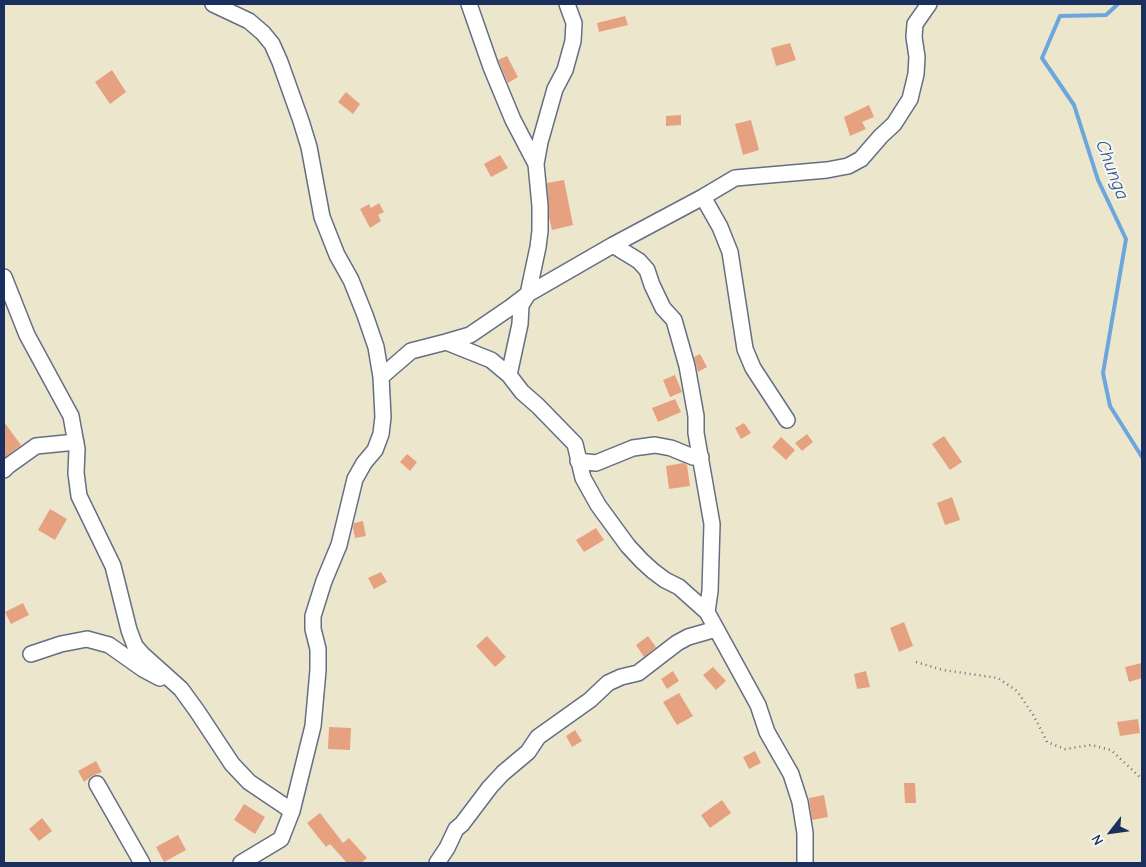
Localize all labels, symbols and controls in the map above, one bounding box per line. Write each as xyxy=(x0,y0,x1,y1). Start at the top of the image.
water label: Chunga xyxy=(1090,137,1134,203)
north arrow xyxy=(1086,807,1136,857)
text: N xyxy=(1088,832,1107,848)

